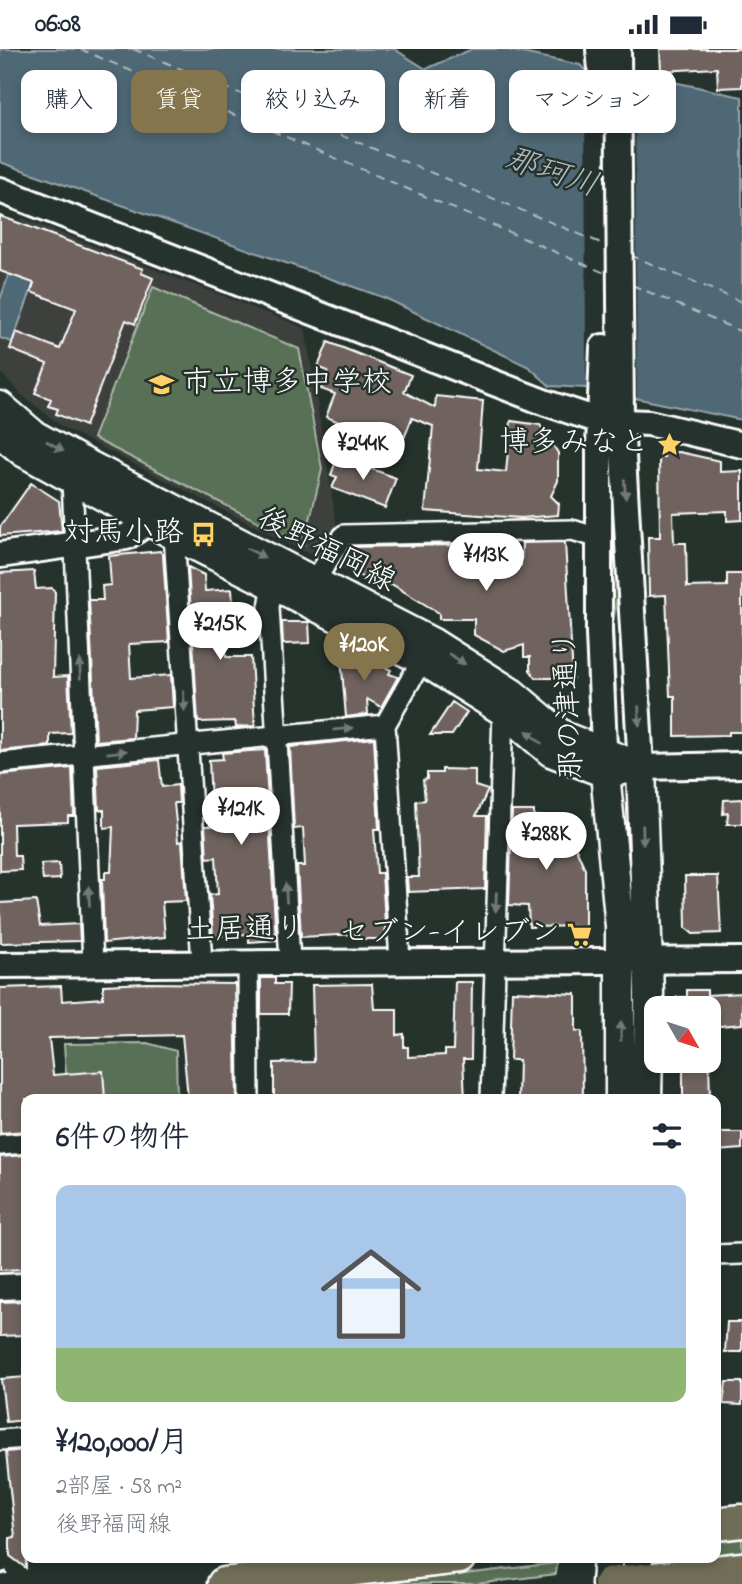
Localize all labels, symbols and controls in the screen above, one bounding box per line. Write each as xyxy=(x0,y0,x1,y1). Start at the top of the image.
text: 06:08 xyxy=(35,6,81,44)
chip: 購入 xyxy=(21,70,117,133)
chip: 賃貸 xyxy=(131,70,227,133)
chip: 絞り込み xyxy=(241,70,385,133)
chip: 新着 xyxy=(399,70,495,133)
chip: マンション xyxy=(509,70,676,133)
water label: 那珂川 xyxy=(498,137,604,211)
place label: 市立博多中学校 xyxy=(182,362,392,406)
school or university icon: 市立博多中学校 xyxy=(148,370,176,398)
place label: 博多みなと xyxy=(499,422,649,466)
pin: ¥244K xyxy=(314,423,412,482)
text: ¥244K xyxy=(338,428,388,461)
place icon: 博多みなと xyxy=(655,430,683,458)
one-way arrow xyxy=(45,440,65,452)
one-way arrow xyxy=(620,478,631,500)
street label: 後野福岡線 xyxy=(249,497,403,605)
place label: 対馬小路 xyxy=(64,512,184,556)
bus stop icon: 対馬小路 xyxy=(190,520,218,548)
pin: ¥113K xyxy=(437,533,535,593)
text: ¥113K xyxy=(464,539,508,572)
one-way arrow xyxy=(246,547,266,558)
pin: ¥215K xyxy=(171,603,269,662)
text: ¥215K xyxy=(194,608,246,641)
pin: ¥120K xyxy=(315,623,413,683)
text: ¥120K xyxy=(340,629,388,662)
street label: 那の津通り xyxy=(544,629,596,781)
one-way arrow xyxy=(448,652,467,665)
one-way arrow xyxy=(74,658,85,680)
one-way arrow xyxy=(179,690,190,712)
one-way arrow xyxy=(633,706,644,728)
one-way arrow xyxy=(332,724,354,735)
one-way arrow xyxy=(525,730,542,745)
one-way arrow xyxy=(106,746,128,757)
pin: ¥121K xyxy=(192,787,290,847)
text: ¥121K xyxy=(218,793,264,826)
pin: ¥288K xyxy=(497,813,595,872)
text: ¥288K xyxy=(522,818,570,851)
one-way arrow xyxy=(638,824,649,846)
one-way arrow xyxy=(280,882,291,904)
one-way arrow xyxy=(84,885,95,907)
one-way arrow xyxy=(490,891,501,913)
street label: 土居通り xyxy=(185,908,305,954)
place label: セブン-イレブン xyxy=(339,912,560,956)
supermarket icon: セブン-イレブン xyxy=(566,920,594,948)
north arrow xyxy=(644,996,721,1073)
map controls xyxy=(644,996,721,1073)
one-way arrow xyxy=(615,1020,627,1042)
text: 6件の物件 xyxy=(56,1117,189,1161)
icon: filters xyxy=(648,1117,686,1155)
icon: home xyxy=(308,1231,434,1357)
text: ¥120,000/月 xyxy=(56,1422,188,1466)
text: 2部屋 · 58 m² xyxy=(56,1471,182,1504)
text: 後野福岡線 xyxy=(56,1509,171,1542)

